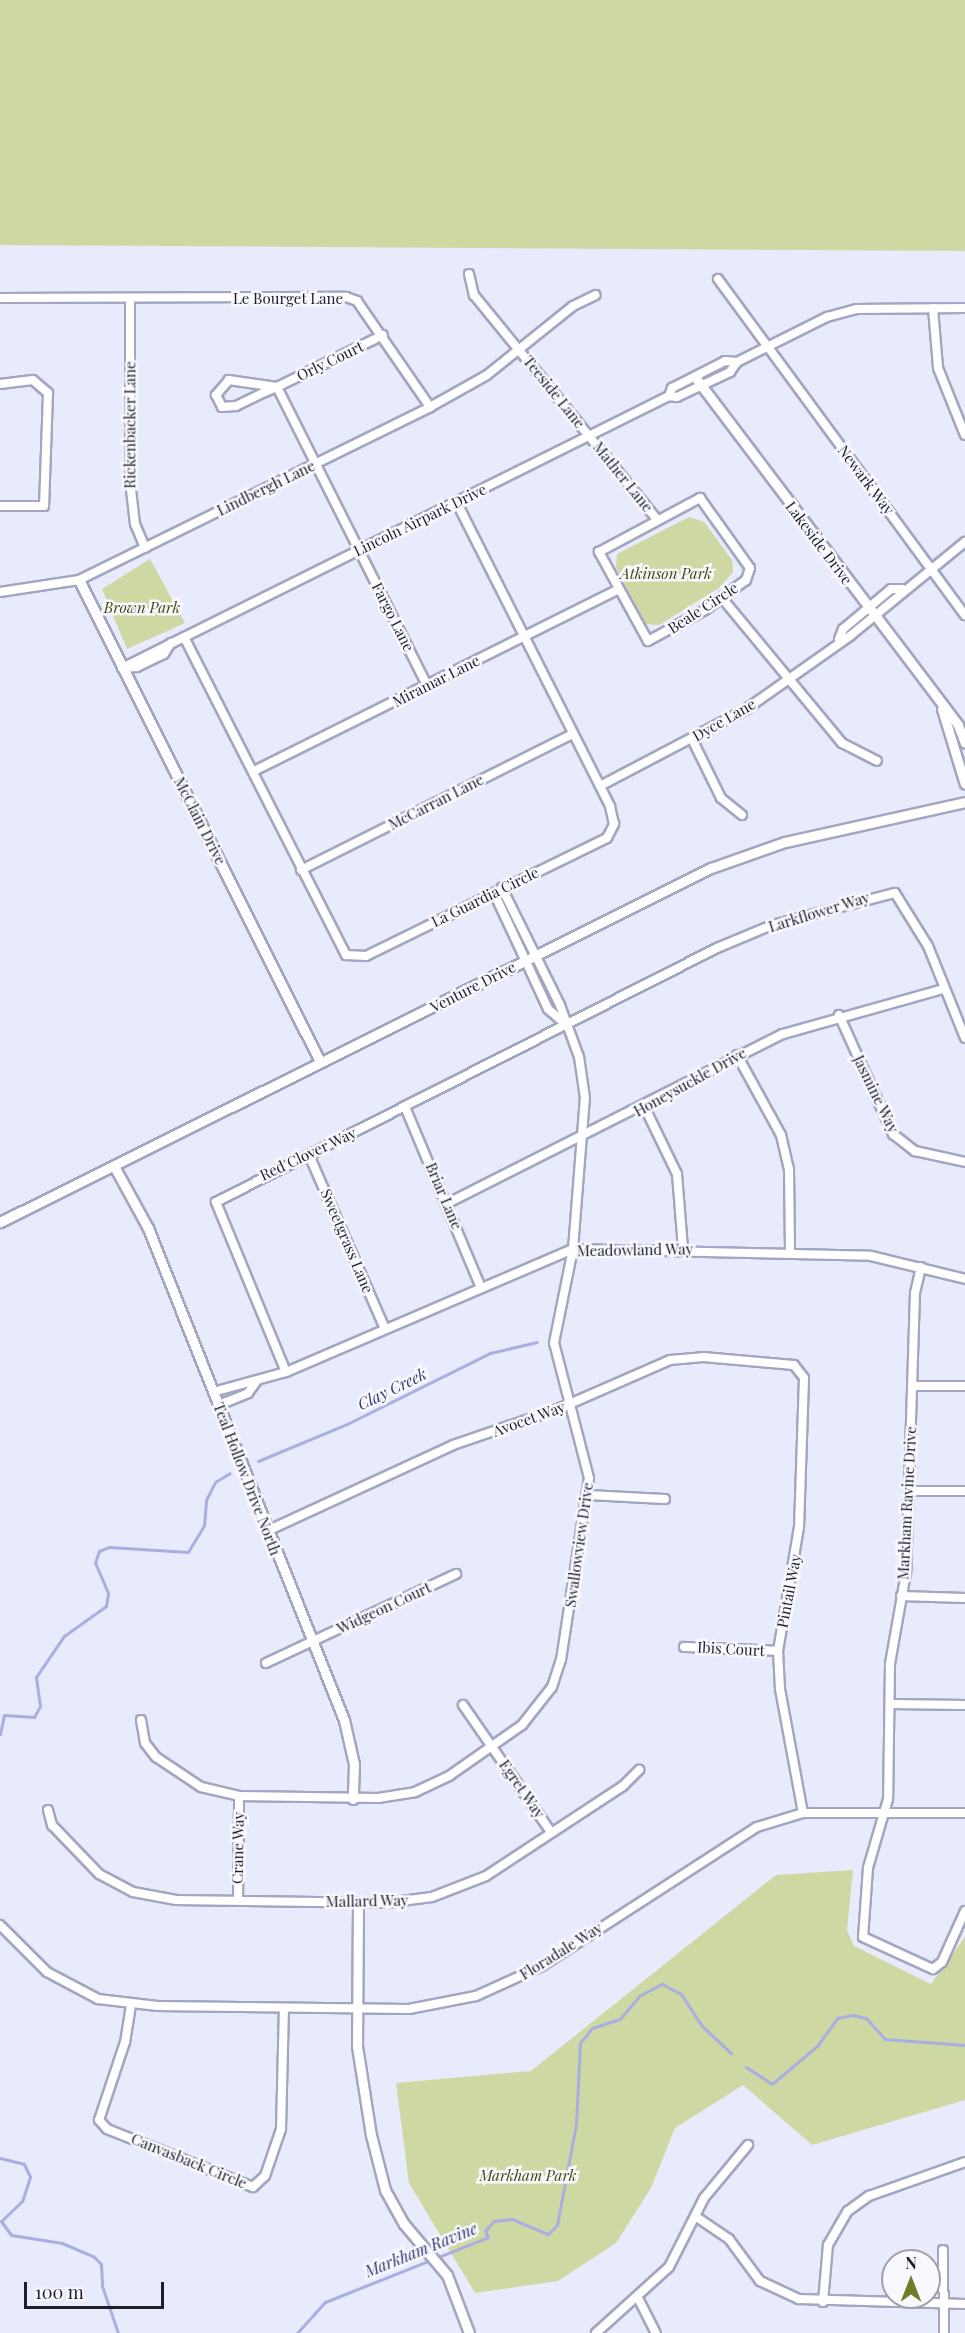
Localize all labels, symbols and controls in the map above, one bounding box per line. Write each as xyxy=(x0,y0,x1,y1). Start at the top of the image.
street label: Le Bourget Lane xyxy=(233,290,343,308)
street label: Orly Court xyxy=(294,337,366,385)
street label: Teeside Lane xyxy=(519,352,589,432)
street label: Rickenbacker Lane xyxy=(121,361,139,489)
street label: Mather Lane xyxy=(589,438,657,516)
street label: Newark Way xyxy=(834,441,898,519)
street label: Lindbergh Lane xyxy=(214,456,318,520)
street label: Lincoln Airpark Drive xyxy=(350,480,490,560)
street label: Lakeside Drive xyxy=(782,498,856,588)
park label: Atkinson Park xyxy=(620,565,712,583)
street label: Fargo Lane xyxy=(368,579,418,655)
street label: Beale Circle xyxy=(665,579,741,637)
park label: Brown Park xyxy=(104,599,180,617)
street label: Miramar Lane xyxy=(389,651,483,711)
street label: Dyce Lane xyxy=(689,695,759,745)
street label: McCarran Lane xyxy=(385,770,487,834)
street label: McClain Drive xyxy=(170,774,230,868)
street label: La Guardia Circle xyxy=(428,863,542,931)
street label: Larkflower Way xyxy=(766,888,872,936)
street label: Venture Drive xyxy=(427,958,519,1016)
street label: Honeysuckle Drive xyxy=(631,1044,749,1120)
street label: Jasmine Way xyxy=(849,1052,903,1136)
street label: Red Clover Way xyxy=(256,1124,360,1184)
street label: Briar Lane xyxy=(422,1160,466,1232)
street label: Sweetgrass Lane xyxy=(317,1186,377,1296)
street label: Meadowland Way xyxy=(576,1240,694,1260)
water label: Clay Creek xyxy=(354,1364,430,1414)
street label: Avocet Way xyxy=(490,1397,568,1441)
street label: Teal Hollow Drive North xyxy=(209,1400,285,1558)
street label: Markham Ravine Drive xyxy=(894,1426,920,1580)
street label: Swallowview Drive xyxy=(561,1481,597,1609)
street label: Pintail Way xyxy=(773,1552,805,1630)
street label: Widgeon Court xyxy=(334,1578,434,1638)
street label: Ibis Court xyxy=(697,1638,765,1660)
street label: Egret Way xyxy=(495,1756,549,1822)
street label: Crane Way xyxy=(228,1812,248,1884)
street label: Mallard Way xyxy=(325,1891,409,1911)
street label: Floradale Way xyxy=(516,1918,606,1984)
street label: Canvasback Circle xyxy=(128,2130,250,2192)
park label: Markham Park xyxy=(479,2167,577,2185)
water label: Markham Ravine xyxy=(362,2219,480,2281)
north arrow xyxy=(881,2249,941,2309)
text: N xyxy=(905,2252,917,2273)
scale bar xyxy=(27,2270,166,2308)
text: 100 m xyxy=(35,2280,84,2304)

